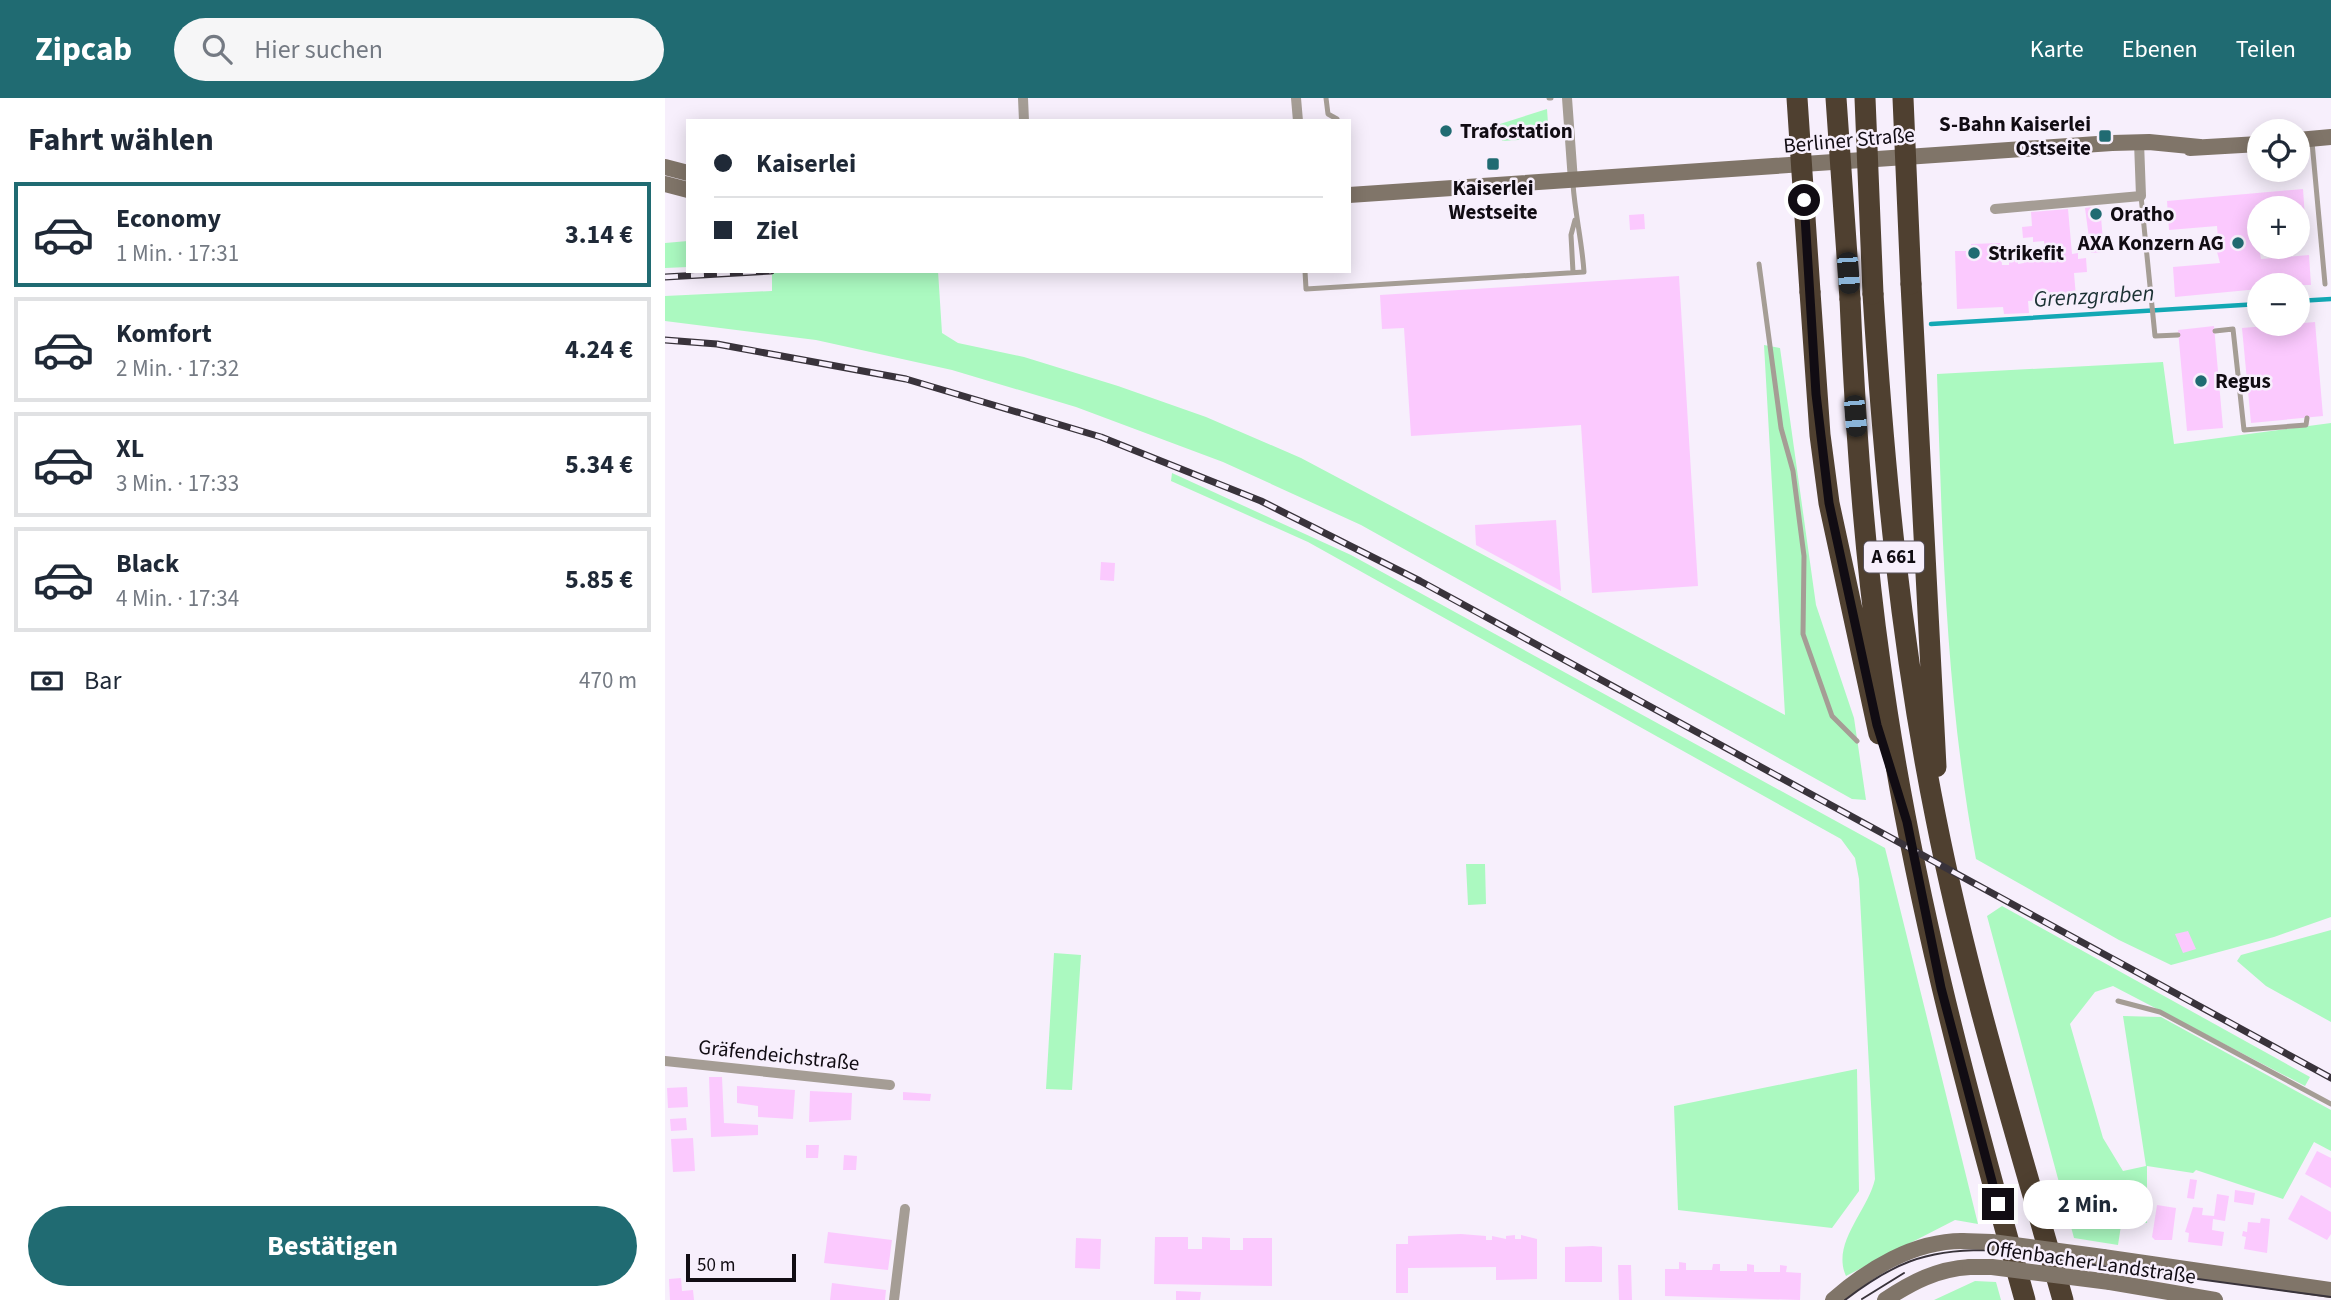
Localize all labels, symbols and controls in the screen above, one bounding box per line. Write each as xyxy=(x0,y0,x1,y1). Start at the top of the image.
search box xyxy=(174,18,664,81)
text: Zipcab xyxy=(35,26,132,73)
icon: search xyxy=(198,30,236,68)
text: Hier suchen xyxy=(254,31,383,68)
text: Karte xyxy=(2030,32,2084,67)
text: Ebenen xyxy=(2122,32,2198,67)
text: Teilen xyxy=(2236,32,2296,67)
place label: S-Bahn Kaiserlei Ostseite xyxy=(1939,109,2091,163)
place label: Trafostation xyxy=(1460,116,1573,146)
text: Fahrt wählen xyxy=(28,117,214,163)
street label: Berliner Straße xyxy=(1782,119,1916,161)
map controls xyxy=(2247,119,2310,336)
button: locate xyxy=(2247,119,2310,182)
marker: Trafostation xyxy=(1438,123,1454,139)
marker: S-Bahn Kaiserlei Ostseite xyxy=(2097,128,2113,144)
text: Kaiserlei xyxy=(756,145,856,182)
marker: Kaiserlei Westseite xyxy=(1485,156,1501,172)
place label: Kaiserlei Westseite xyxy=(1448,173,1538,227)
route start xyxy=(1788,184,1820,216)
button: + xyxy=(2247,196,2310,259)
place label: Oratho xyxy=(2110,199,2175,229)
text: Economy xyxy=(116,200,221,237)
icon: car xyxy=(32,203,95,266)
marker: Oratho xyxy=(2088,206,2104,222)
text: Ziel xyxy=(756,212,798,249)
text: 3.14 € xyxy=(565,216,633,253)
place label: AXA Konzern AG xyxy=(2077,228,2224,258)
marker: AXA Konzern AG xyxy=(2230,235,2246,251)
text: 1 Min. · 17:31 xyxy=(116,237,239,270)
place label: Strikefit xyxy=(1988,238,2064,268)
marker: Strikefit xyxy=(1966,245,1982,261)
car xyxy=(1837,251,1860,295)
button: − xyxy=(2247,273,2310,336)
water label: Grenzgraben xyxy=(2033,276,2155,316)
text: Komfort xyxy=(116,315,212,352)
icon: car xyxy=(32,318,95,381)
text: 4.24 € xyxy=(565,331,633,368)
text: 2 Min. · 17:32 xyxy=(116,352,239,385)
place label: Regus xyxy=(2215,366,2271,396)
marker: Regus xyxy=(2193,373,2209,389)
car xyxy=(1843,394,1868,438)
text: XL xyxy=(116,430,144,467)
icon: car xyxy=(32,433,95,496)
text: 5.34 € xyxy=(565,446,633,483)
text: 3 Min. · 17:33 xyxy=(116,467,239,500)
road number: A 661 xyxy=(1864,542,1924,572)
text: Black xyxy=(116,545,179,582)
icon: car xyxy=(32,548,95,611)
text: 5.85 € xyxy=(565,561,633,598)
text: 4 Min. · 17:34 xyxy=(116,582,239,615)
icon: cash xyxy=(28,662,66,700)
text: Bar xyxy=(84,662,121,699)
text: 470 m xyxy=(579,664,637,697)
street label: Gräfendeichstraße xyxy=(697,1032,861,1078)
callout: 2 Min. xyxy=(2023,1180,2152,1228)
route end xyxy=(1982,1188,2014,1220)
text: 2 Min. xyxy=(2058,1188,2118,1221)
button: Bestätigen xyxy=(28,1206,637,1286)
street label: Offenbacher Landstraße xyxy=(1984,1232,2198,1292)
scale bar xyxy=(686,1251,796,1283)
text: 50 m xyxy=(697,1252,735,1279)

